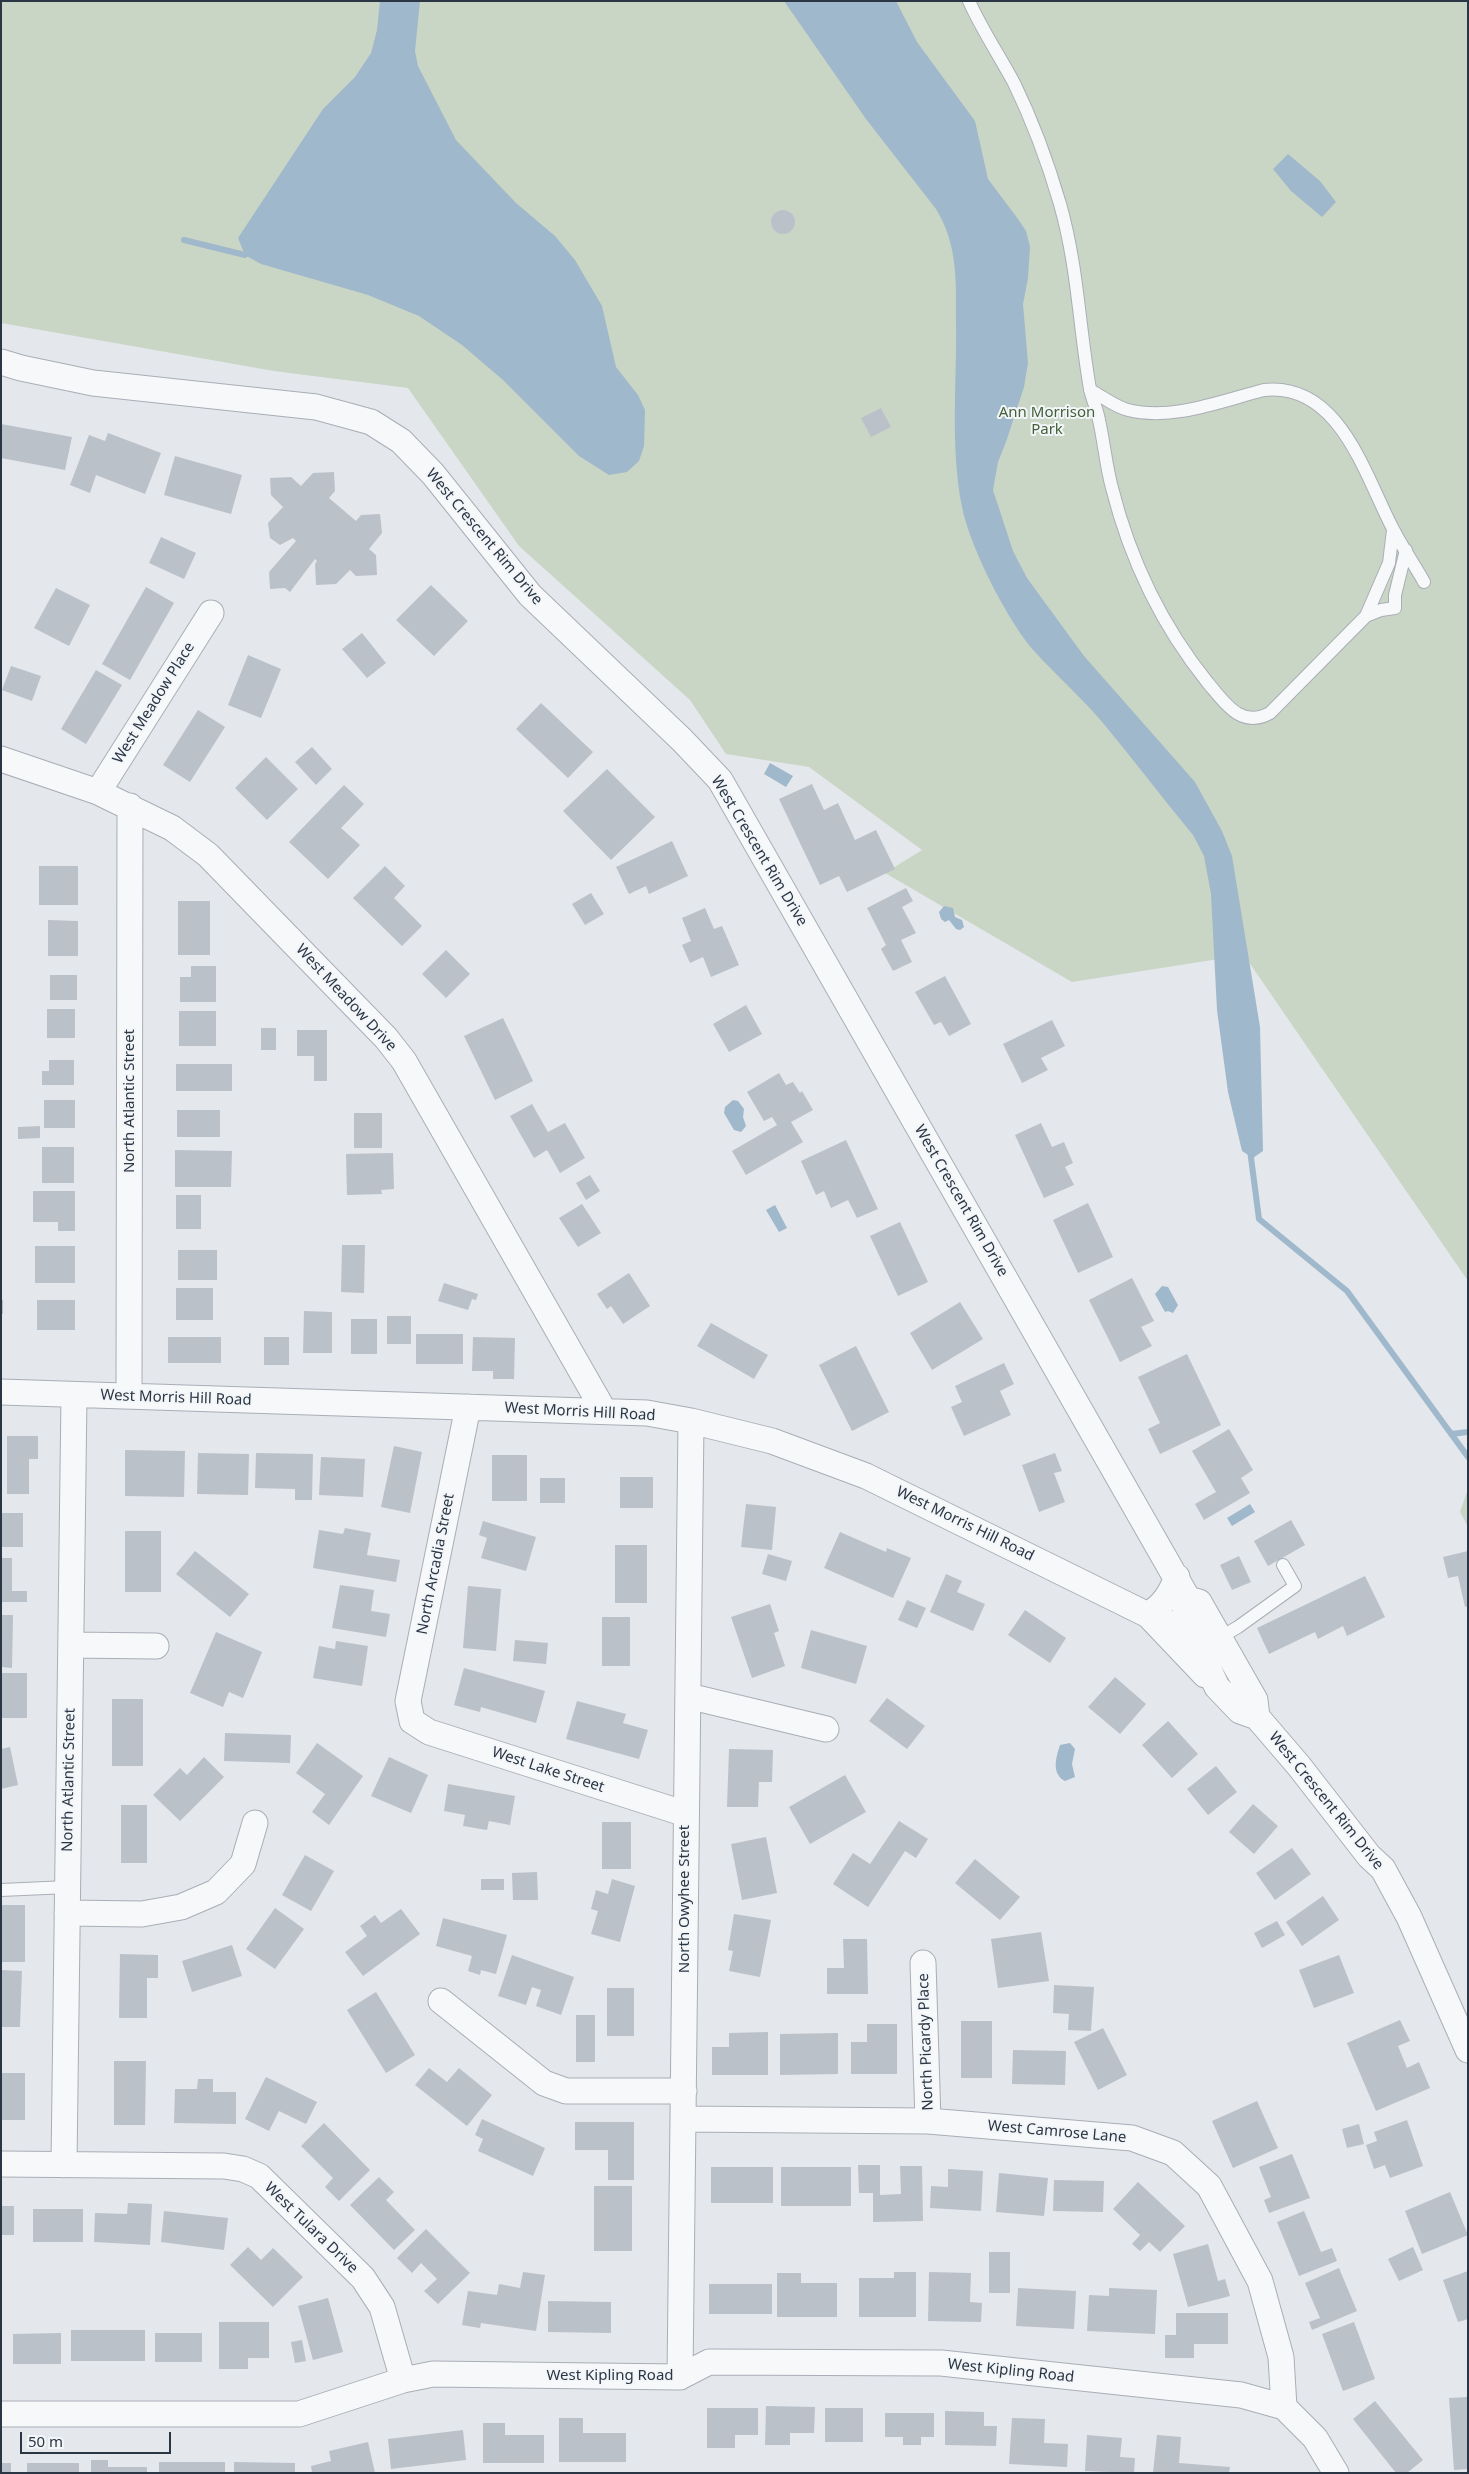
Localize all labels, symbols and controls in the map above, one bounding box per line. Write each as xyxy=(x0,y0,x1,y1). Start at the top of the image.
park label: Ann Morrison Park xyxy=(999,404,1095,439)
street label: West Crescent Rim Drive xyxy=(422,465,546,609)
street label: West Meadow Place xyxy=(109,639,199,767)
street label: West Crescent Rim Drive xyxy=(707,773,811,929)
street label: West Meadow Drive xyxy=(292,941,400,1055)
street label: North Atlantic Street xyxy=(121,1029,139,1173)
street label: West Crescent Rim Drive xyxy=(910,1122,1012,1280)
street label: West Morris Hill Road xyxy=(100,1386,252,1410)
street label: West Morris Hill Road xyxy=(504,1399,656,1425)
street label: West Morris Hill Road xyxy=(893,1483,1037,1565)
street label: North Arcadia Street xyxy=(413,1492,459,1636)
street label: North Atlantic Street xyxy=(59,1708,79,1852)
street label: West Crescent Rim Drive xyxy=(1265,1728,1387,1874)
street label: West Lake Street xyxy=(490,1743,606,1797)
street label: North Owyhee Street xyxy=(676,1825,694,1973)
street label: North Picardy Place xyxy=(915,1973,937,2111)
street label: West Camrose Lane xyxy=(987,2117,1127,2147)
street label: West Tulara Drive xyxy=(260,2179,362,2277)
street label: West Kipling Road xyxy=(947,2355,1075,2387)
street label: West Kipling Road xyxy=(546,2367,674,2385)
scale bar xyxy=(22,2422,174,2454)
text: 50 m xyxy=(28,2431,63,2451)

